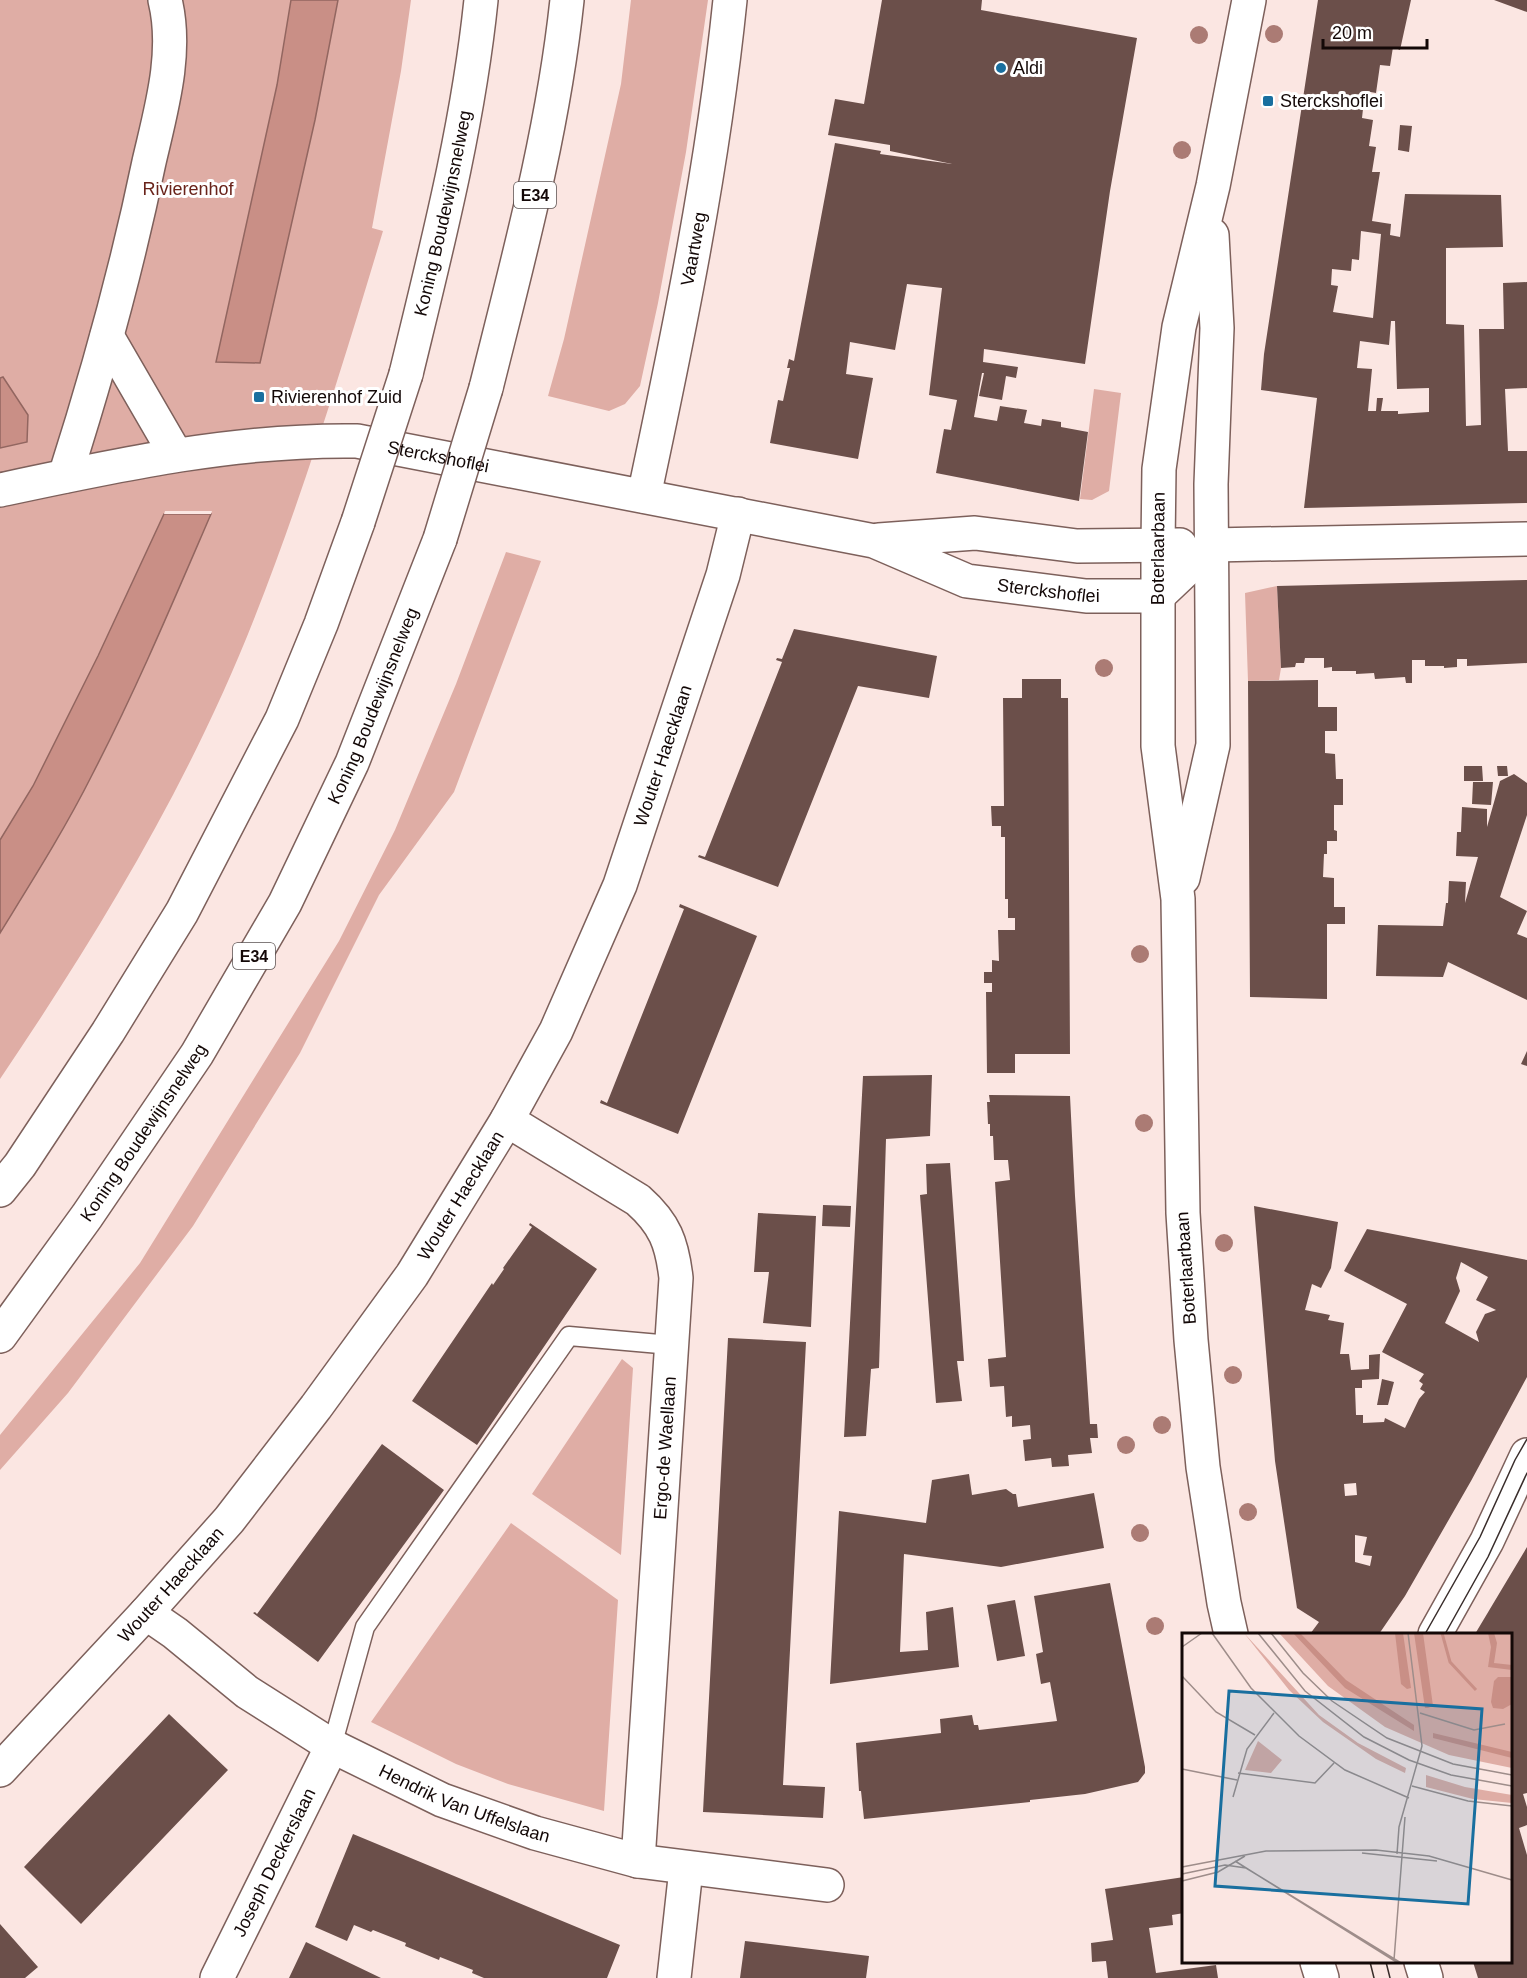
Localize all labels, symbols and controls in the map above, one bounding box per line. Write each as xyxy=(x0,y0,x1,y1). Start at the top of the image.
scale bar xyxy=(1323,12,1426,50)
text: 20 m xyxy=(1332,23,1372,43)
place label: Aldi xyxy=(1013,58,1043,78)
marker: Aldi xyxy=(994,61,1008,75)
place label: Sterckshoflei xyxy=(1280,91,1383,111)
marker: Sterckshoflei xyxy=(1261,94,1275,108)
street label: Koning Boudewijnsnelweg xyxy=(410,109,475,318)
park label: Rivierenhof xyxy=(142,179,235,199)
road number: E34 xyxy=(514,182,556,208)
street label: Vaartweg xyxy=(677,210,710,288)
place label: Rivierenhof Zuid xyxy=(271,387,402,407)
marker: Rivierenhof Zuid xyxy=(252,390,266,404)
street label: Sterckshoflei xyxy=(386,437,491,476)
street label: Boterlaarbaan xyxy=(1148,492,1169,605)
street label: Sterckshoflei xyxy=(996,575,1100,606)
street label: Koning Boudewijnsnelweg xyxy=(324,605,422,807)
street label: Wouter Haecklaan xyxy=(630,682,696,829)
road number: E34 xyxy=(233,943,275,969)
street label: Koning Boudewijnsnelweg xyxy=(76,1040,211,1225)
street label: Wouter Haecklaan xyxy=(414,1127,508,1264)
street label: Boterlaarbaan xyxy=(1172,1211,1200,1325)
street label: Ergo-de Waellaan xyxy=(650,1376,680,1520)
street label: Wouter Haecklaan xyxy=(114,1523,228,1646)
inset map xyxy=(1182,1633,1512,1963)
street label: Hendrik Van Uffelslaan xyxy=(376,1761,552,1847)
street label: Joseph Deckerslaan xyxy=(229,1785,319,1940)

